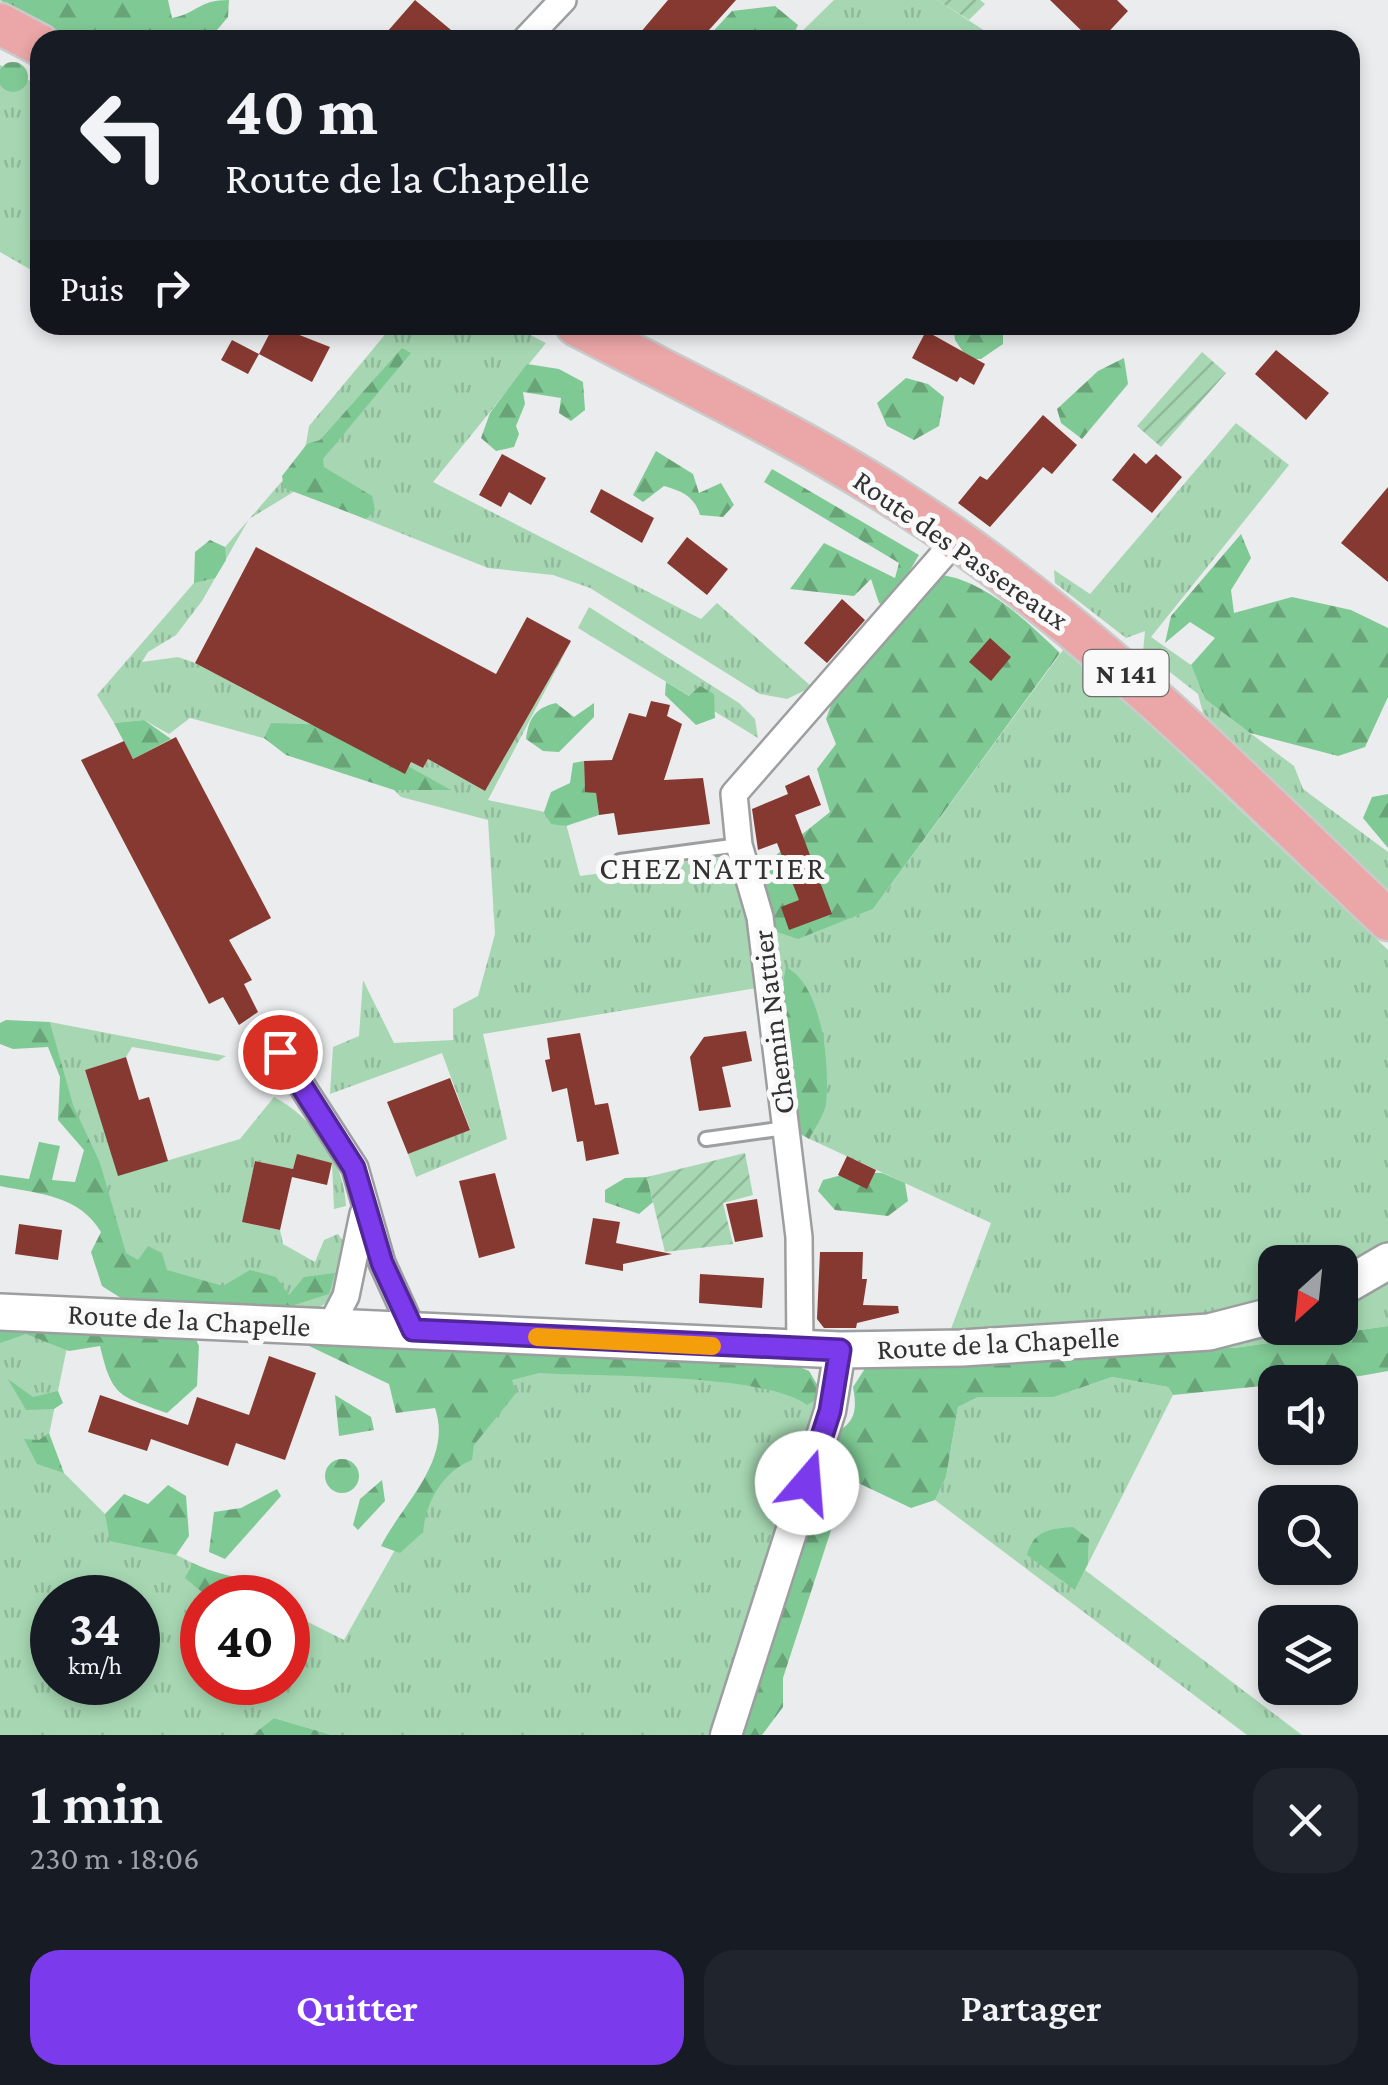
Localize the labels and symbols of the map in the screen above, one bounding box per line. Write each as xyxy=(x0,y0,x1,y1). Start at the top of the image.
street label: Route des Passereaux xyxy=(848,463,1075,636)
road number: N 141 xyxy=(1084,650,1168,696)
district label: CHEZ NATTIER xyxy=(599,850,827,886)
street label: Chemin Nattier xyxy=(745,928,800,1116)
pin xyxy=(238,1010,323,1095)
north arrow xyxy=(1258,1245,1358,1345)
street label: Route de la Chapelle xyxy=(67,1297,311,1343)
street label: Route de la Chapelle xyxy=(876,1320,1120,1366)
position arrow xyxy=(755,1431,859,1535)
speed limit sign: 40 xyxy=(180,1575,310,1705)

